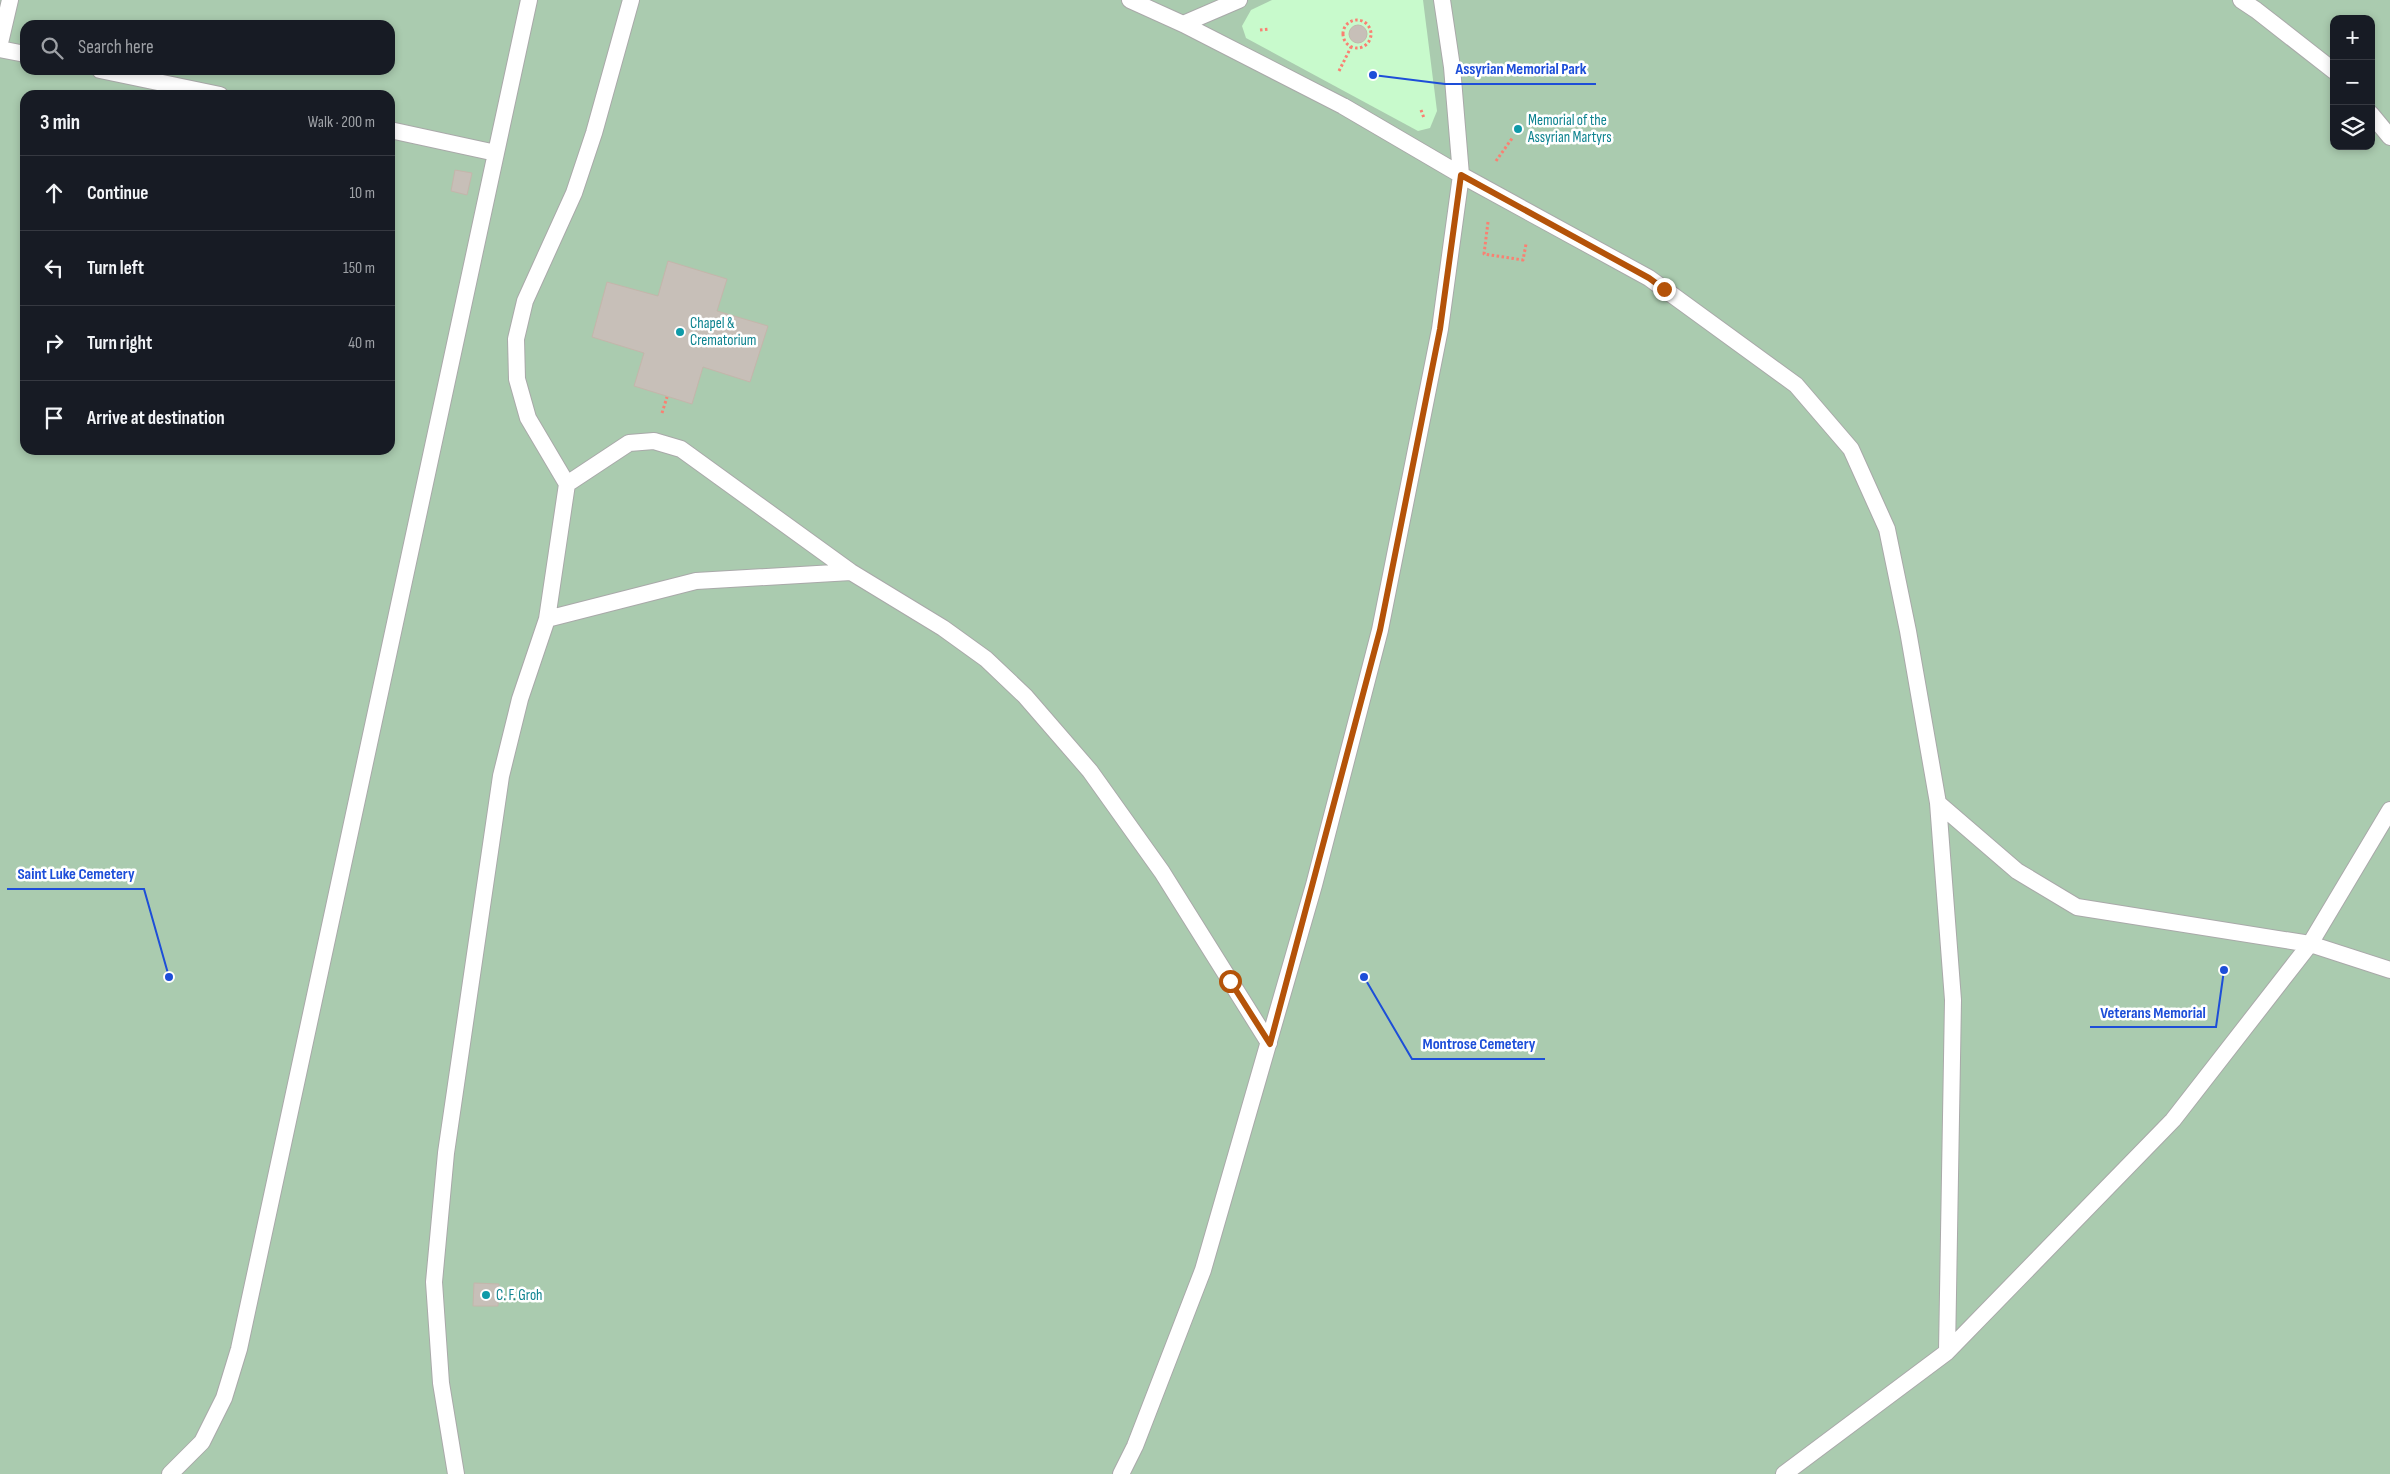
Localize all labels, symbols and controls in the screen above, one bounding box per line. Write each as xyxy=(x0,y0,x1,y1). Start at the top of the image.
map controls xyxy=(2330,15,2375,150)
button: + xyxy=(2330,15,2375,60)
search box xyxy=(20,20,395,75)
icon: search xyxy=(38,34,66,62)
text: Search here xyxy=(78,36,154,59)
callout: Assyrian Memorial Park xyxy=(1445,53,1596,84)
text: Assyrian Memorial Park xyxy=(1454,60,1587,79)
button: − xyxy=(2330,60,2375,105)
button: layers xyxy=(2330,105,2375,150)
text: 3 min xyxy=(40,110,80,135)
place label: Memorial of the Assyrian Martyrs xyxy=(1527,111,1612,147)
text: Walk · 200 m xyxy=(308,113,375,132)
marker: Memorial of the Assyrian Martyrs xyxy=(1512,123,1524,135)
icon: ahead xyxy=(40,179,68,207)
text: Continue xyxy=(87,182,148,205)
text: 10 m xyxy=(349,184,375,203)
icon: left xyxy=(40,254,68,282)
text: Turn left xyxy=(87,257,144,280)
text: 150 m xyxy=(343,259,375,278)
route end xyxy=(1653,278,1676,301)
place label: Chapel & Crematorium xyxy=(690,314,756,350)
marker: Chapel & Crematorium xyxy=(674,326,686,338)
icon: right xyxy=(40,329,68,357)
text: Turn right xyxy=(87,332,152,355)
text: 40 m xyxy=(348,334,375,353)
icon: arrive xyxy=(40,404,68,432)
text: Arrive at destination xyxy=(87,407,225,430)
callout: Saint Luke Cemetery xyxy=(7,858,144,889)
text: Saint Luke Cemetery xyxy=(17,865,135,884)
route start xyxy=(1219,970,1242,993)
callout: Veterans Memorial xyxy=(2090,996,2216,1027)
text: Veterans Memorial xyxy=(2100,1004,2206,1023)
callout: Montrose Cemetery xyxy=(1412,1028,1545,1059)
text: Montrose Cemetery xyxy=(1423,1035,1536,1054)
place label: C. F. Groh xyxy=(496,1286,543,1305)
marker: C. F. Groh xyxy=(480,1289,492,1301)

